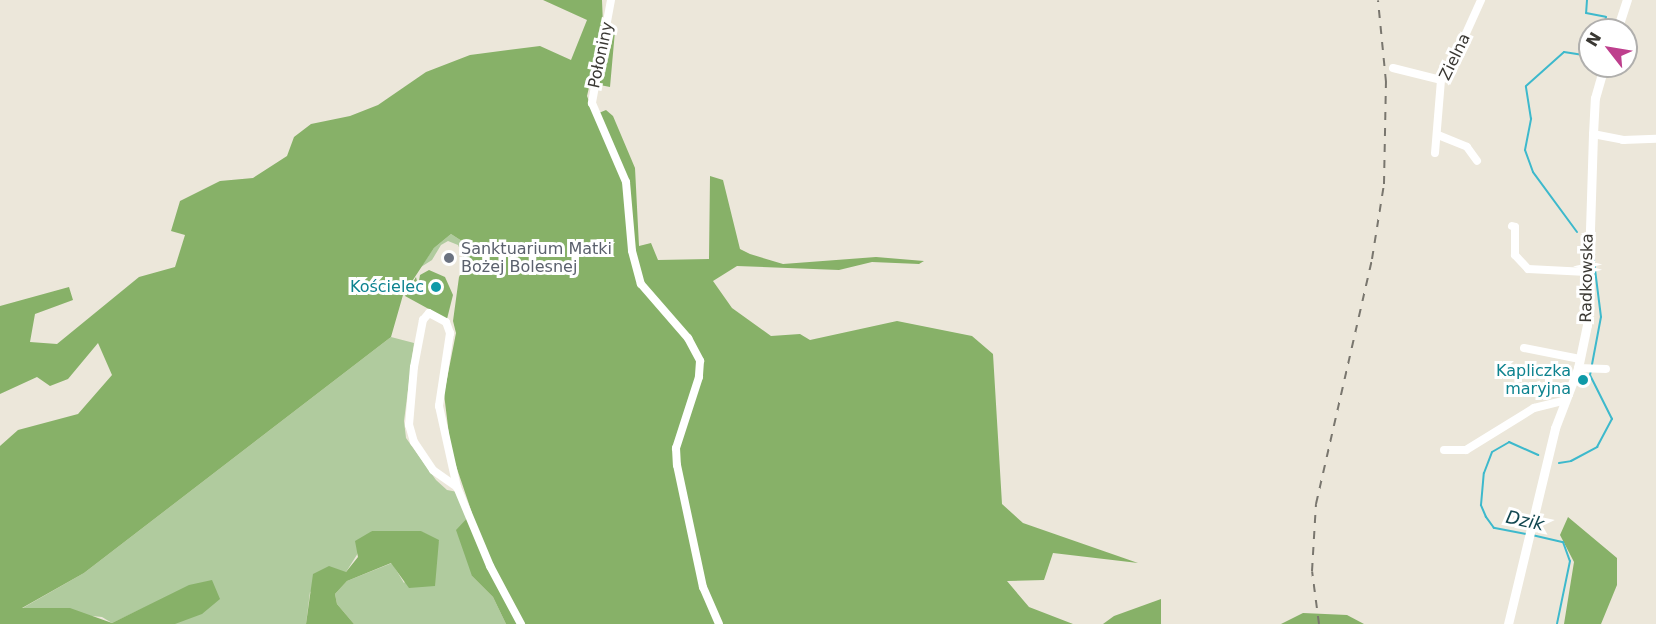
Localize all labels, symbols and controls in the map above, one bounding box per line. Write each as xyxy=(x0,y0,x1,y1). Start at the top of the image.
north arrow xyxy=(1578,18,1638,78)
street label: Połoniny xyxy=(585,20,617,90)
text: N xyxy=(1582,29,1605,50)
street label: Zielna xyxy=(1435,30,1475,84)
street label: Radkowska xyxy=(1577,233,1597,323)
place label: Sanktuarium Matki Bożej Bolesnej xyxy=(461,239,612,277)
marker: Sanktuarium Matki Bożej Bolesnej xyxy=(442,251,456,265)
place label: Kościelec xyxy=(350,277,424,297)
marker: Kościelec xyxy=(429,280,443,294)
place label: Kapliczka maryjna xyxy=(1496,361,1571,399)
marker: Kapliczka maryjna xyxy=(1576,373,1590,387)
water label: Dzik xyxy=(1504,506,1546,536)

